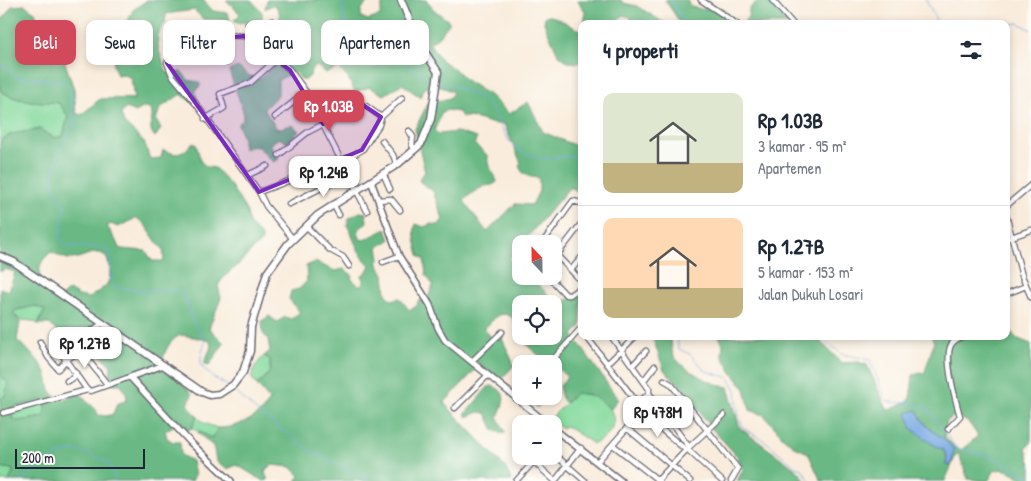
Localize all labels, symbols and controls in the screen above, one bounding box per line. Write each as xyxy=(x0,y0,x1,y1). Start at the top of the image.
chip: Beli xyxy=(15,20,76,65)
chip: Sewa xyxy=(86,20,153,65)
chip: Filter xyxy=(163,20,235,65)
chip: Baru xyxy=(245,20,311,65)
chip: Apartemen xyxy=(321,20,429,65)
text: 4 properti xyxy=(603,36,679,65)
icon: filters xyxy=(957,36,985,64)
pin: Rp 1.03B xyxy=(277,90,381,132)
text: Rp 1.03B xyxy=(304,95,354,117)
text: Rp 1.03B xyxy=(758,106,823,135)
icon: home xyxy=(643,113,703,173)
text: 3 kamar · 95 m² xyxy=(758,135,847,157)
pin: Rp 1.24B xyxy=(272,156,376,198)
text: Apartemen xyxy=(758,157,821,179)
text: Rp 1.24B xyxy=(300,161,348,183)
text: Rp 1.27B xyxy=(758,232,824,261)
north arrow xyxy=(512,235,562,285)
map controls xyxy=(512,235,562,465)
icon: home xyxy=(643,238,703,298)
text: 5 kamar · 153 m² xyxy=(758,261,853,283)
text: Jalan Dukuh Losari xyxy=(758,283,864,305)
button: locate xyxy=(512,295,562,345)
pin: Rp 1.27B xyxy=(33,326,137,369)
text: Rp 1.27B xyxy=(60,332,110,354)
button: + xyxy=(512,355,562,405)
pin: Rp 478M xyxy=(612,396,704,438)
text: Rp 478M xyxy=(634,401,682,423)
button: − xyxy=(512,415,562,465)
scale bar xyxy=(15,446,145,469)
text: 200 m xyxy=(22,448,54,467)

